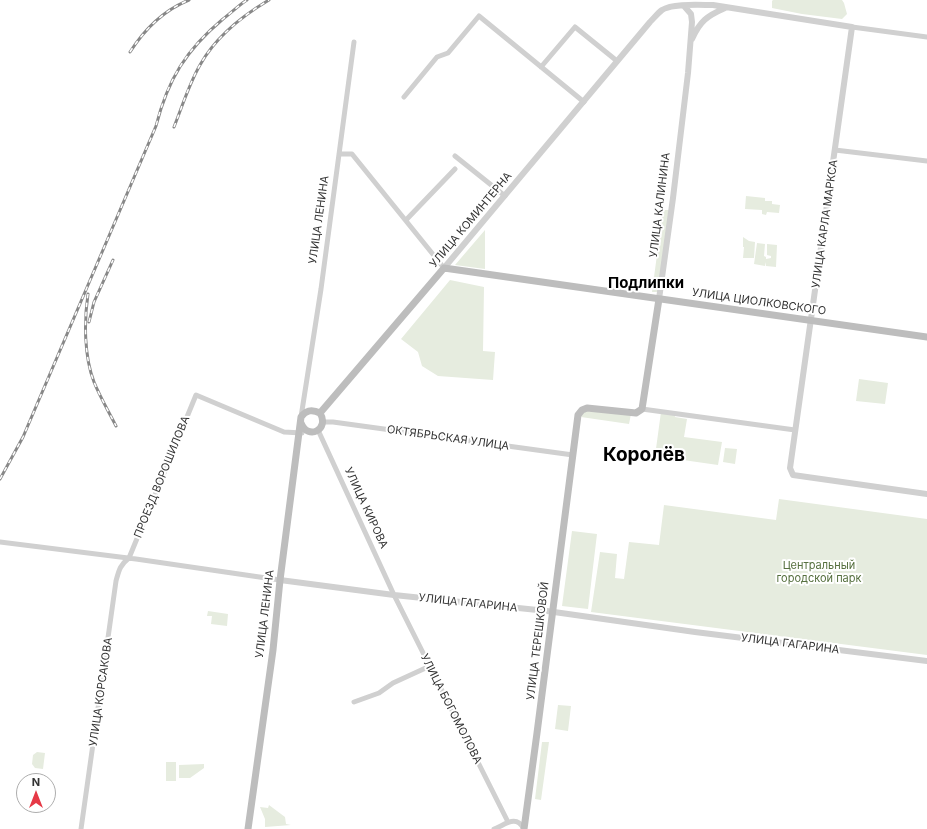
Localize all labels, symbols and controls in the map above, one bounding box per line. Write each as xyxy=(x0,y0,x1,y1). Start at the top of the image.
street label: УЛИЦА КАЛИНИНА xyxy=(647,152,673,258)
street label: УЛИЦА КАРЛА МАРКСА xyxy=(809,159,841,289)
street label: УЛИЦА КОМИНТЕРНА xyxy=(427,170,515,270)
street label: УЛИЦА ЛЕНИНА xyxy=(306,175,332,265)
district label: Подлипки xyxy=(608,274,684,292)
street label: УЛИЦА ЦИОЛКОВСКОГО xyxy=(691,286,827,318)
street label: ПРОЕЗД ВОРОШИЛОВА xyxy=(131,414,193,540)
street label: ОКТЯБРЬСКАЯ УЛИЦА xyxy=(386,423,510,453)
district label: Королёв xyxy=(603,444,685,466)
street label: УЛИЦА КИРОВА xyxy=(341,465,391,551)
park label: Центральный городской парк xyxy=(777,559,861,585)
street label: УЛИЦА ЛЕНИНА xyxy=(253,569,277,659)
street label: УЛИЦА ТЕРЕШКОВОЙ xyxy=(524,581,552,701)
street label: УЛИЦА ГАГАРИНА xyxy=(418,591,518,615)
street label: УЛИЦА ГАГАРИНА xyxy=(740,631,840,657)
street label: УЛИЦА КОРСАКОВА xyxy=(87,637,115,747)
street label: УЛИЦА БОГОМОЛОВА xyxy=(417,652,485,766)
north arrow xyxy=(16,773,56,813)
text: N xyxy=(32,775,40,789)

